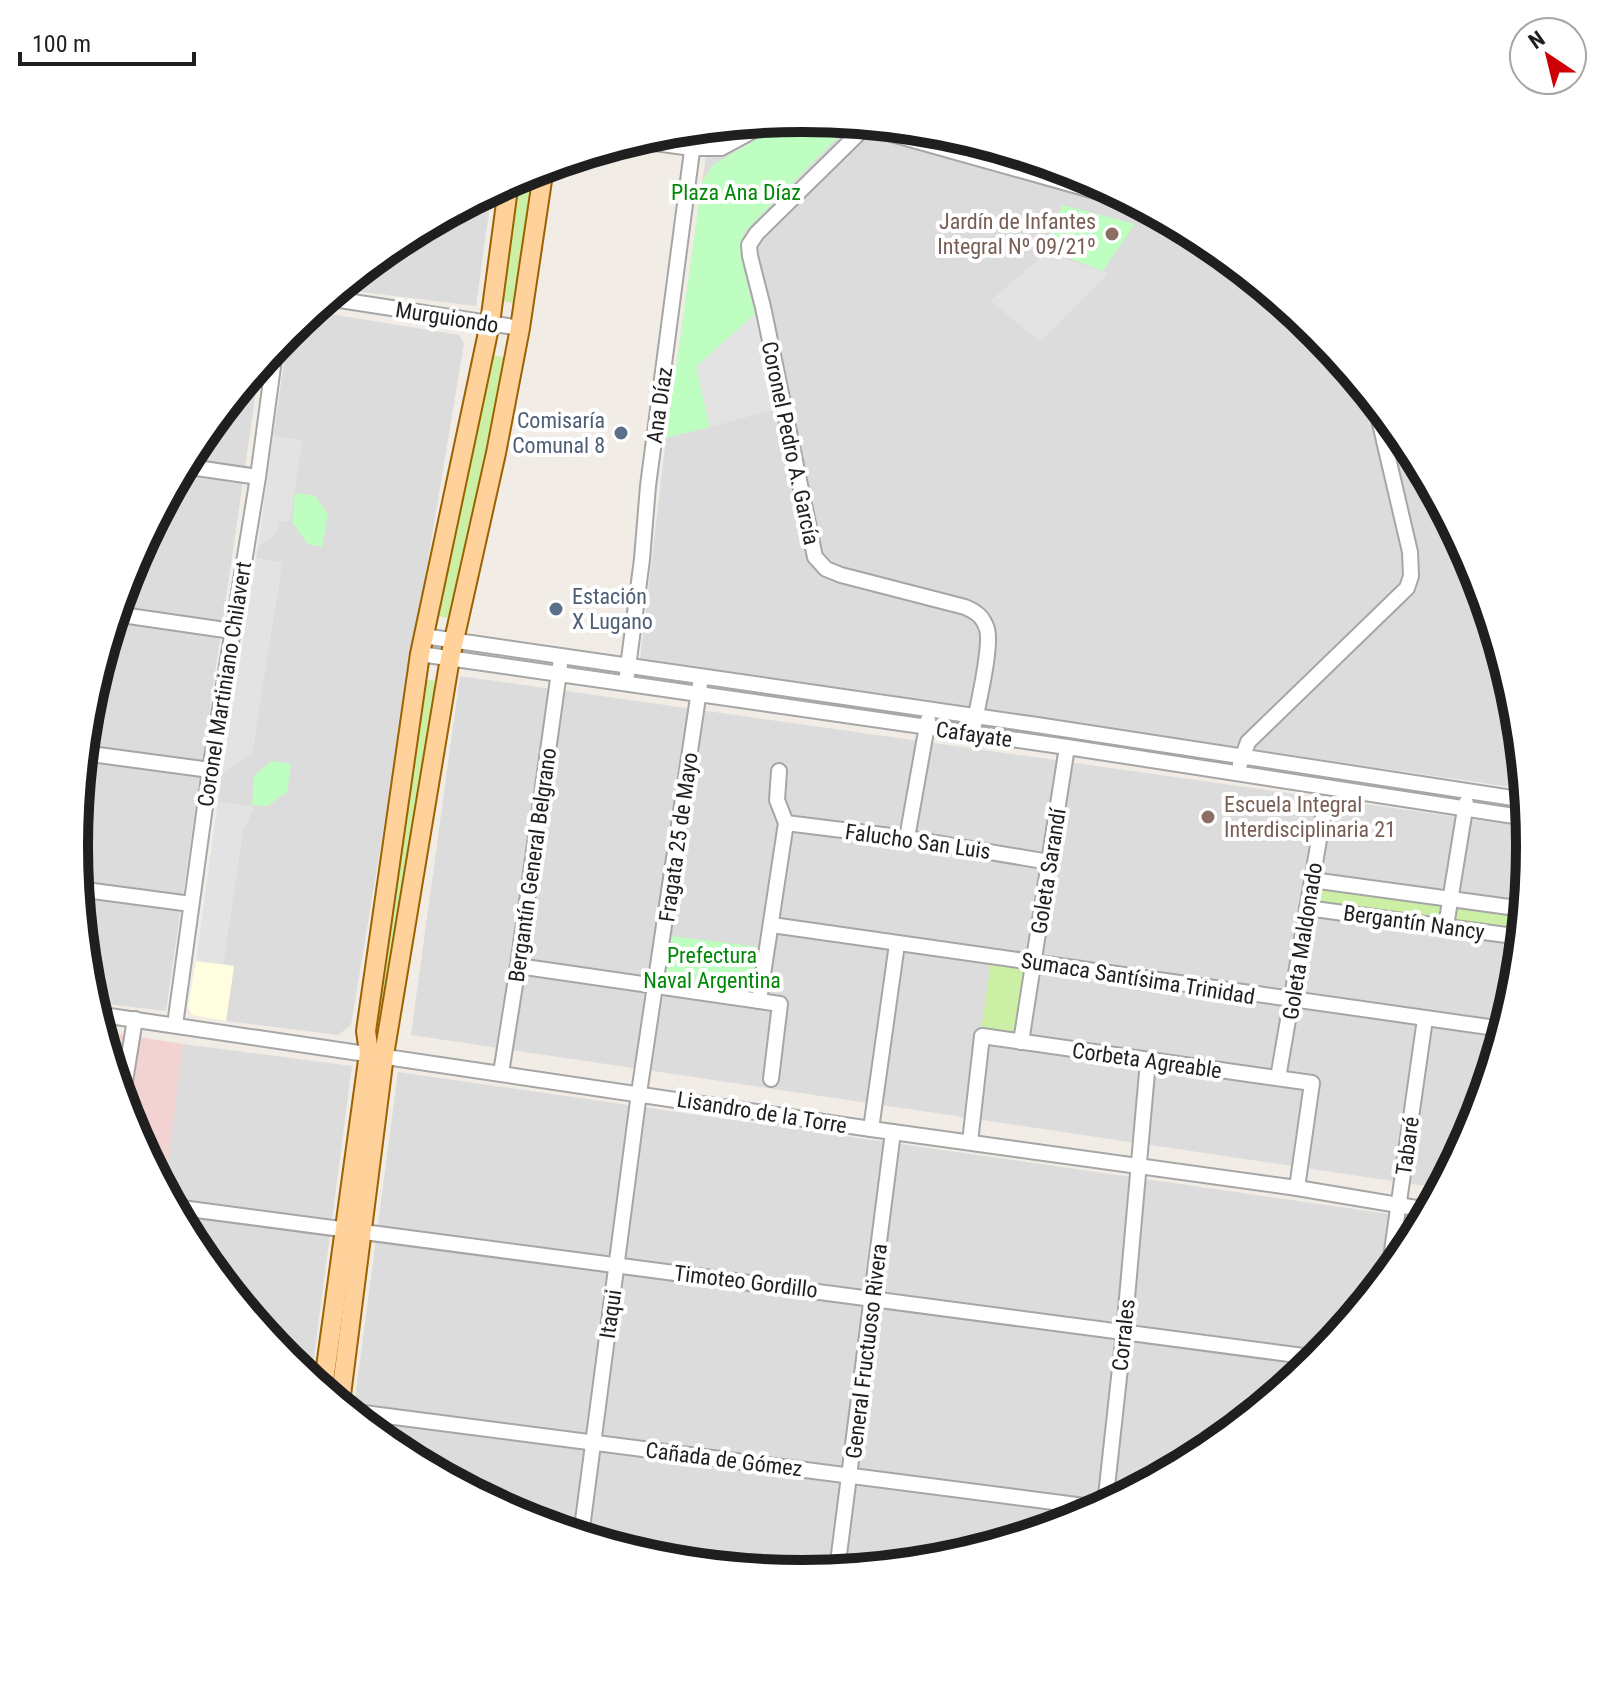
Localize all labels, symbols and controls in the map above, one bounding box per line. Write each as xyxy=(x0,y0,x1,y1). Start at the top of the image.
scale bar xyxy=(20,16,194,66)
north arrow xyxy=(1508,16,1588,96)
text: N xyxy=(1524,26,1550,54)
text: 100 m xyxy=(32,30,91,58)
park label: Plaza Ana Díaz xyxy=(671,180,801,205)
place label: Jardín de Infantes Integral Nº 09/21º xyxy=(937,209,1096,259)
marker: Jardín de Infantes Integral Nº 09/21º xyxy=(1103,225,1121,243)
street label: Murguiondo xyxy=(394,297,500,338)
street label: Coronel Pedro A. García xyxy=(757,339,824,547)
street label: Ana Díaz xyxy=(642,365,677,445)
place label: Comisaría Comunal 8 xyxy=(512,408,605,458)
marker: Comisaría Comunal 8 xyxy=(612,424,630,442)
street label: Coronel Martiniano Chilavert xyxy=(193,560,256,808)
place label: Estación X Lugano xyxy=(572,584,653,634)
marker: Estación X Lugano xyxy=(547,600,565,618)
street label: Cafayate xyxy=(934,717,1014,752)
street label: Bergantín General Belgrano xyxy=(504,746,561,984)
street label: Fragata 25 de Mayo xyxy=(654,751,703,923)
place label: Escuela Integral Interdisciplinaria 21 xyxy=(1224,792,1396,842)
street label: Goleta Sarandí xyxy=(1026,806,1071,936)
marker: Escuela Integral Interdisciplinaria 21 xyxy=(1199,808,1217,826)
street label: Falucho San Luis xyxy=(844,819,992,864)
street label: Goleta Maldonado xyxy=(1278,861,1327,1021)
street label: Bergantín Nancy xyxy=(1342,900,1486,945)
park label: Prefectura Naval Argentina xyxy=(643,943,781,993)
street label: Sumaca Santísima Trinidad xyxy=(1019,948,1257,1009)
street label: Corbeta Agreable xyxy=(1071,1038,1223,1083)
street label: Lisandro de la Torre xyxy=(675,1087,849,1138)
street label: Tabaré xyxy=(1391,1115,1424,1177)
street label: General Fructuoso Rivera xyxy=(841,1242,892,1460)
street label: Timoteo Gordillo xyxy=(673,1260,819,1303)
street label: Itaqui xyxy=(595,1288,626,1340)
street label: Corrales xyxy=(1107,1298,1140,1372)
street label: Cañada de Gómez xyxy=(644,1437,804,1482)

